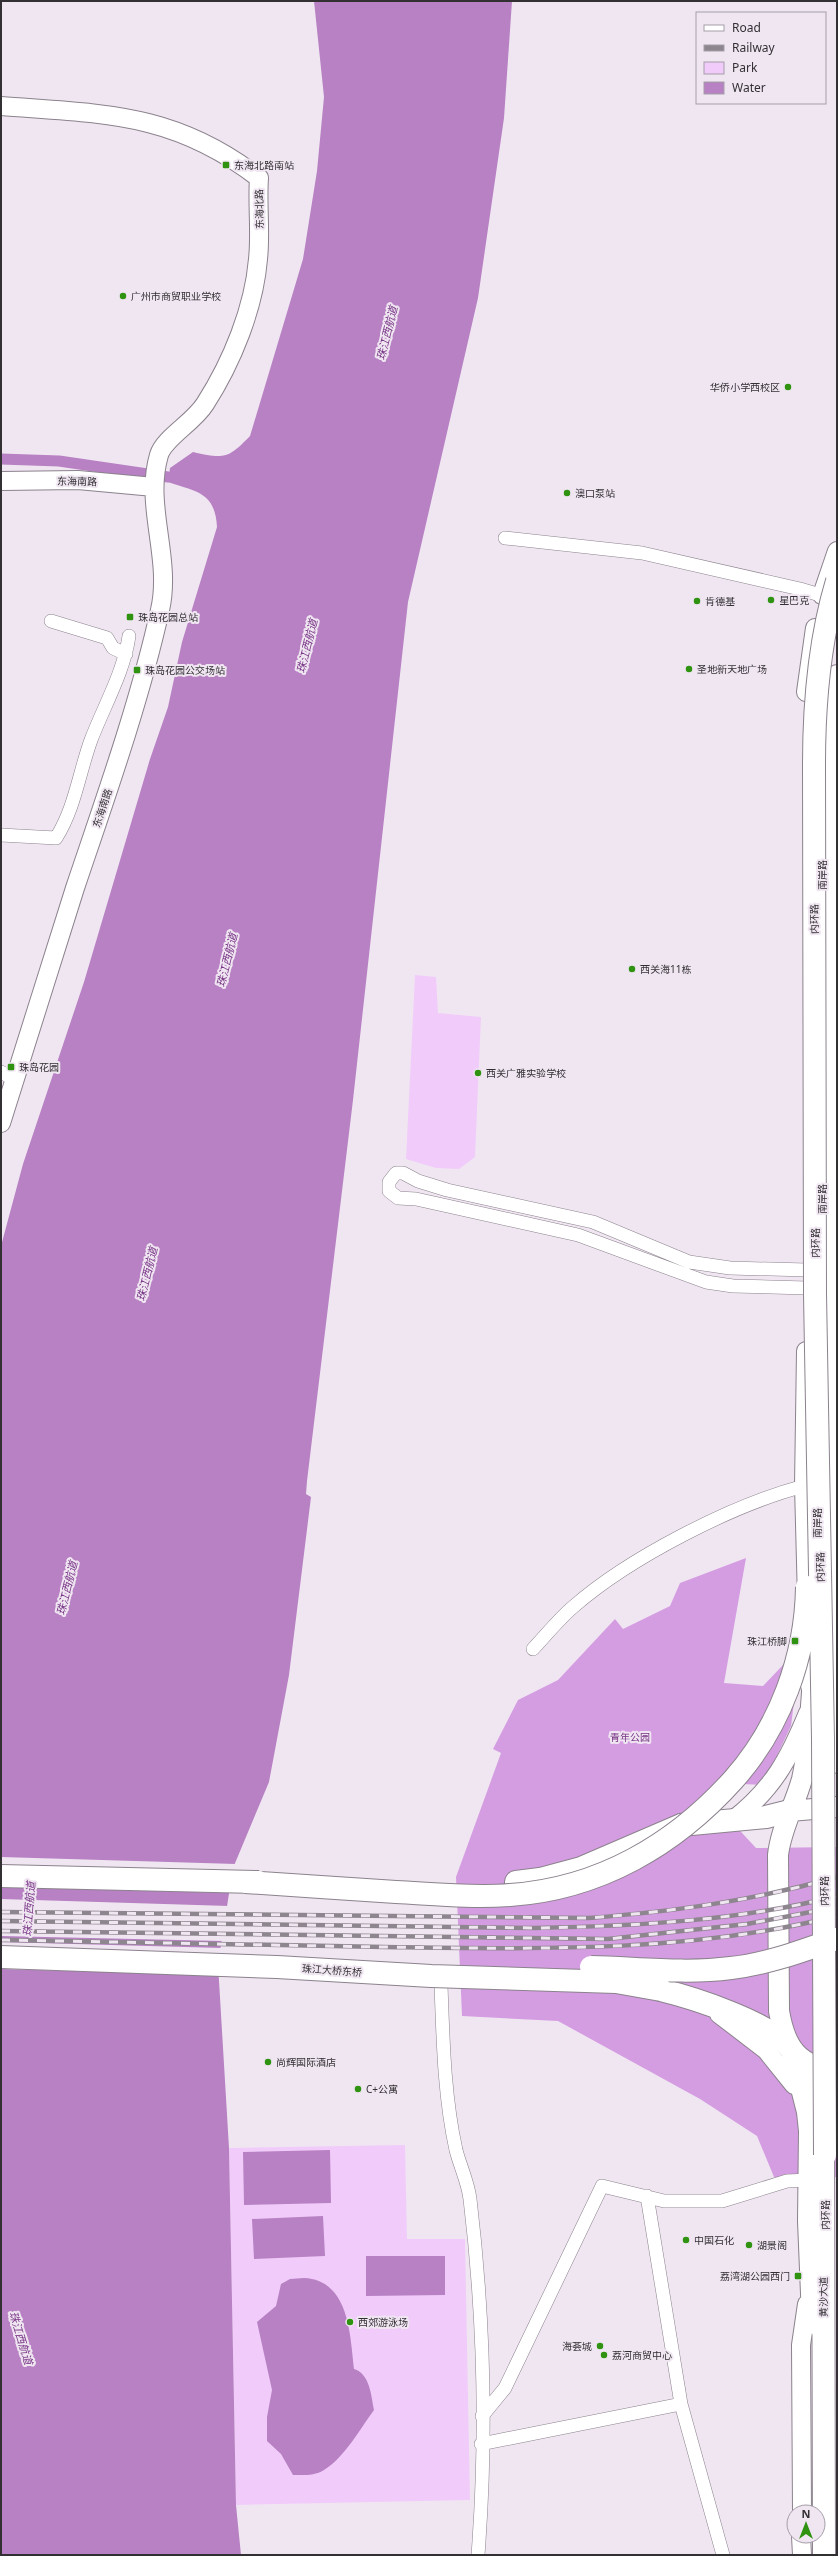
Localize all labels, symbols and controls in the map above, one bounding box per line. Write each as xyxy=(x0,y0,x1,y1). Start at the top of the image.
legend xyxy=(696,12,826,104)
text: Road xyxy=(732,19,761,36)
text: Railway xyxy=(732,39,776,56)
text: Park xyxy=(732,59,758,76)
text: Water xyxy=(732,79,766,96)
place label: 东海北路南站 xyxy=(234,158,294,172)
marker: 东海北路南站 xyxy=(221,160,231,170)
street label: 东海北路 xyxy=(252,189,266,229)
place label: 广州市商贸职业学校 xyxy=(131,289,221,303)
marker: 广州市商贸职业学校 xyxy=(118,291,128,301)
water label: 珠江西航道 xyxy=(373,302,401,361)
place label: 华侨小学西校区 xyxy=(710,380,780,394)
marker: 华侨小学西校区 xyxy=(783,382,793,392)
street label: 东海南路 xyxy=(57,474,97,488)
place label: 澳口泵站 xyxy=(575,486,615,500)
marker: 澳口泵站 xyxy=(562,488,572,498)
place label: 星巴克 xyxy=(779,593,809,607)
place label: 肯德基 xyxy=(705,594,735,608)
marker: 星巴克 xyxy=(766,595,776,605)
marker: 肯德基 xyxy=(692,596,702,606)
place label: 珠岛花园总站 xyxy=(138,610,198,624)
marker: 珠岛花园总站 xyxy=(125,612,135,622)
water label: 珠江西航道 xyxy=(293,615,321,674)
place label: 圣地新天地广场 xyxy=(697,662,767,676)
place label: 珠岛花园公交场站 xyxy=(145,663,225,677)
marker: 圣地新天地广场 xyxy=(684,664,694,674)
marker: 珠岛花园公交场站 xyxy=(132,665,142,675)
street label: 东海南路 xyxy=(89,787,115,829)
street label: 南岸路 xyxy=(815,860,829,890)
street label: 内环路 xyxy=(807,904,821,934)
water label: 珠江西航道 xyxy=(213,929,241,988)
place label: 西关海11栋 xyxy=(640,962,691,976)
marker: 西关海11栋 xyxy=(627,964,637,974)
place label: 珠岛花园 xyxy=(19,1060,59,1074)
marker: 珠岛花园 xyxy=(6,1062,16,1072)
place label: 西关广雅实验学校 xyxy=(486,1066,566,1080)
marker: 西关广雅实验学校 xyxy=(473,1068,483,1078)
street label: 南岸路 xyxy=(815,1184,829,1214)
street label: 内环路 xyxy=(808,1228,822,1258)
water label: 珠江西航道 xyxy=(133,1243,161,1302)
street label: 南岸路 xyxy=(810,1508,824,1538)
street label: 内环路 xyxy=(813,1552,827,1582)
water label: 珠江西航道 xyxy=(53,1557,81,1616)
place label: 珠江桥脚 xyxy=(747,1634,787,1648)
marker: 珠江桥脚 xyxy=(790,1636,800,1646)
park label: 青年公园 xyxy=(610,1730,650,1744)
street label: 内环路 xyxy=(817,1876,831,1906)
water label: 珠江西航道 xyxy=(19,1879,38,1937)
street label: 珠江大桥东桥 xyxy=(302,1961,362,1979)
place label: 尚辉国际酒店 xyxy=(276,2055,336,2069)
marker: 尚辉国际酒店 xyxy=(263,2057,273,2067)
place label: C+公寓 xyxy=(366,2082,398,2096)
marker: C+公寓 xyxy=(353,2084,363,2094)
street label: 内环路 xyxy=(818,2200,832,2230)
place label: 中国石化 xyxy=(694,2233,734,2247)
marker: 中国石化 xyxy=(681,2235,691,2245)
place label: 湖景阁 xyxy=(757,2238,787,2252)
marker: 湖景阁 xyxy=(744,2240,754,2250)
place label: 荔湾湖公园西门 xyxy=(720,2269,790,2283)
marker: 荔湾湖公园西门 xyxy=(793,2271,803,2281)
street label: 黄沙大道 xyxy=(816,2277,830,2317)
water label: 珠江西航道 xyxy=(6,2309,37,2368)
place label: 西郊游泳场 xyxy=(358,2315,408,2329)
marker: 西郊游泳场 xyxy=(345,2317,355,2327)
place label: 海荟城 xyxy=(562,2339,592,2353)
marker: 海荟城 xyxy=(595,2341,605,2351)
place label: 荔河商贸中心 xyxy=(612,2348,672,2362)
marker: 荔河商贸中心 xyxy=(599,2350,609,2360)
north arrow xyxy=(786,2504,826,2544)
text: N xyxy=(802,2506,810,2521)

